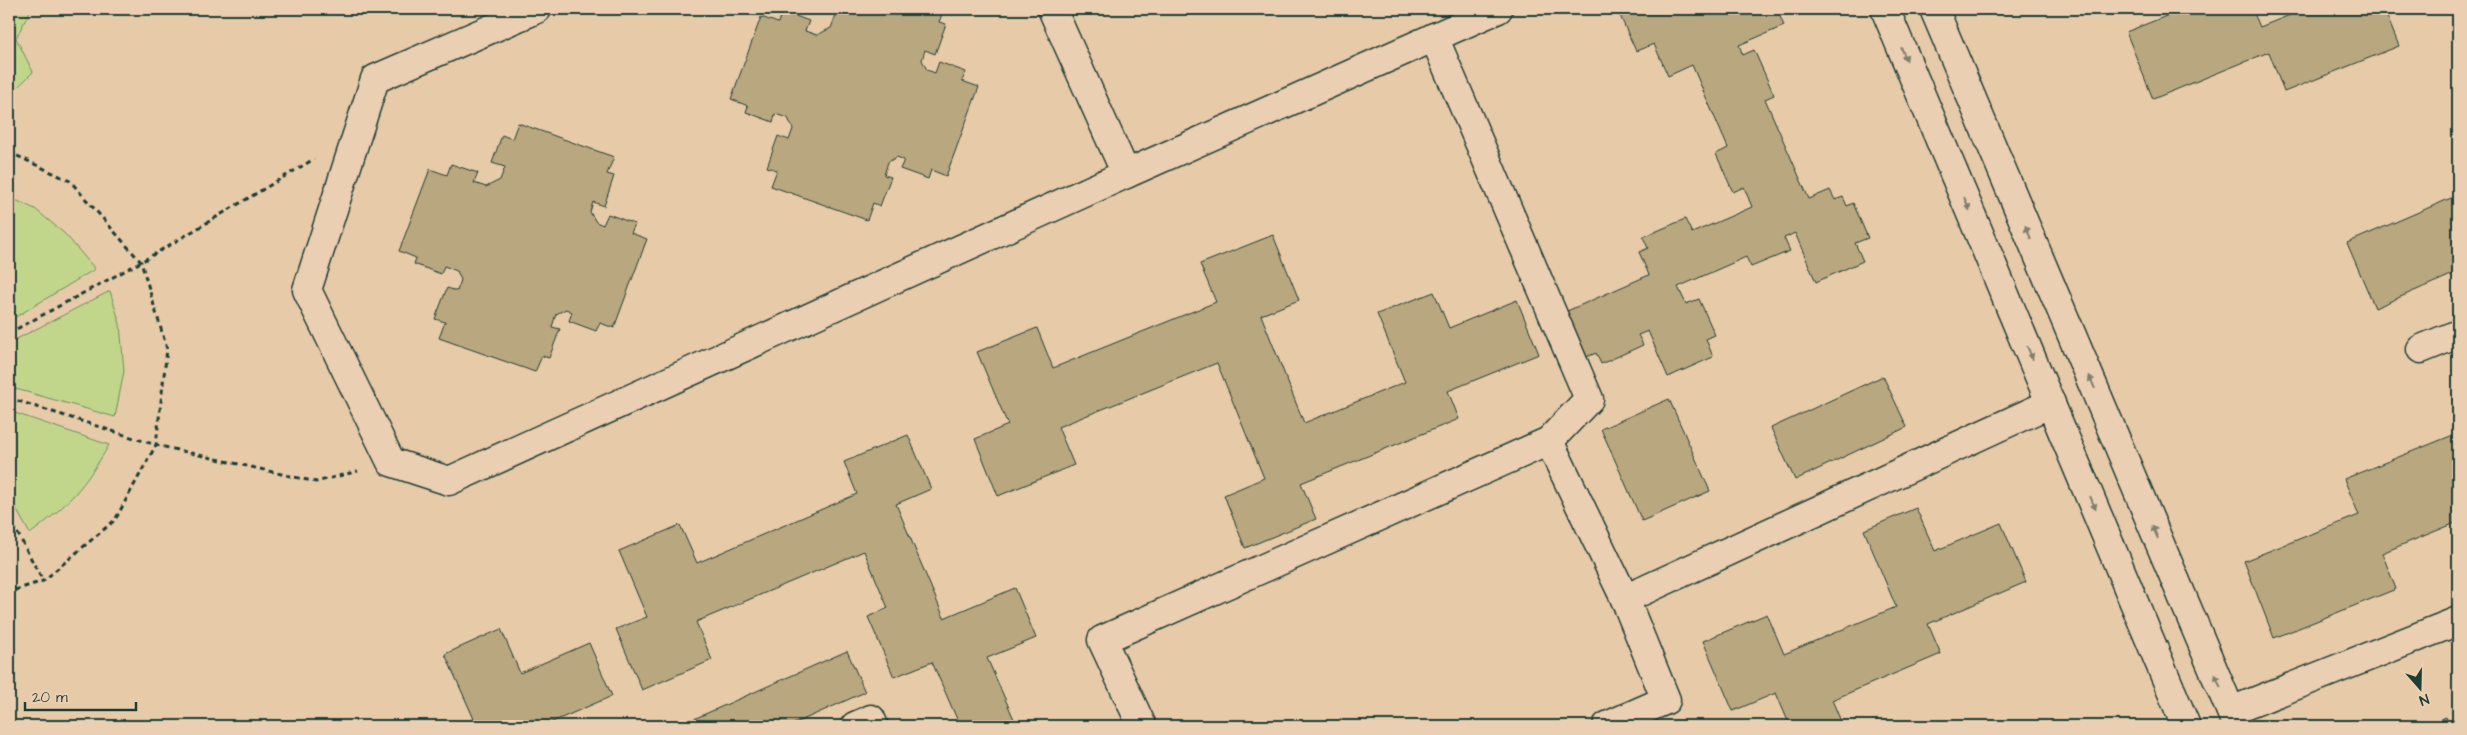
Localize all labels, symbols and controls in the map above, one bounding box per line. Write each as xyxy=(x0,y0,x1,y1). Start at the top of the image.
one-way arrow xyxy=(1900,47,1908,62)
one-way arrow xyxy=(1964,196,1971,211)
one-way arrow xyxy=(2024,225,2032,239)
one-way arrow xyxy=(2026,346,2034,360)
one-way arrow xyxy=(2087,375,2095,389)
one-way arrow xyxy=(2089,496,2097,510)
one-way arrow xyxy=(2150,525,2158,539)
north arrow xyxy=(2394,662,2444,712)
one-way arrow xyxy=(2214,673,2222,688)
scale bar xyxy=(25,680,136,712)
text: 20 m xyxy=(32,687,68,708)
text: N xyxy=(2416,688,2432,710)

